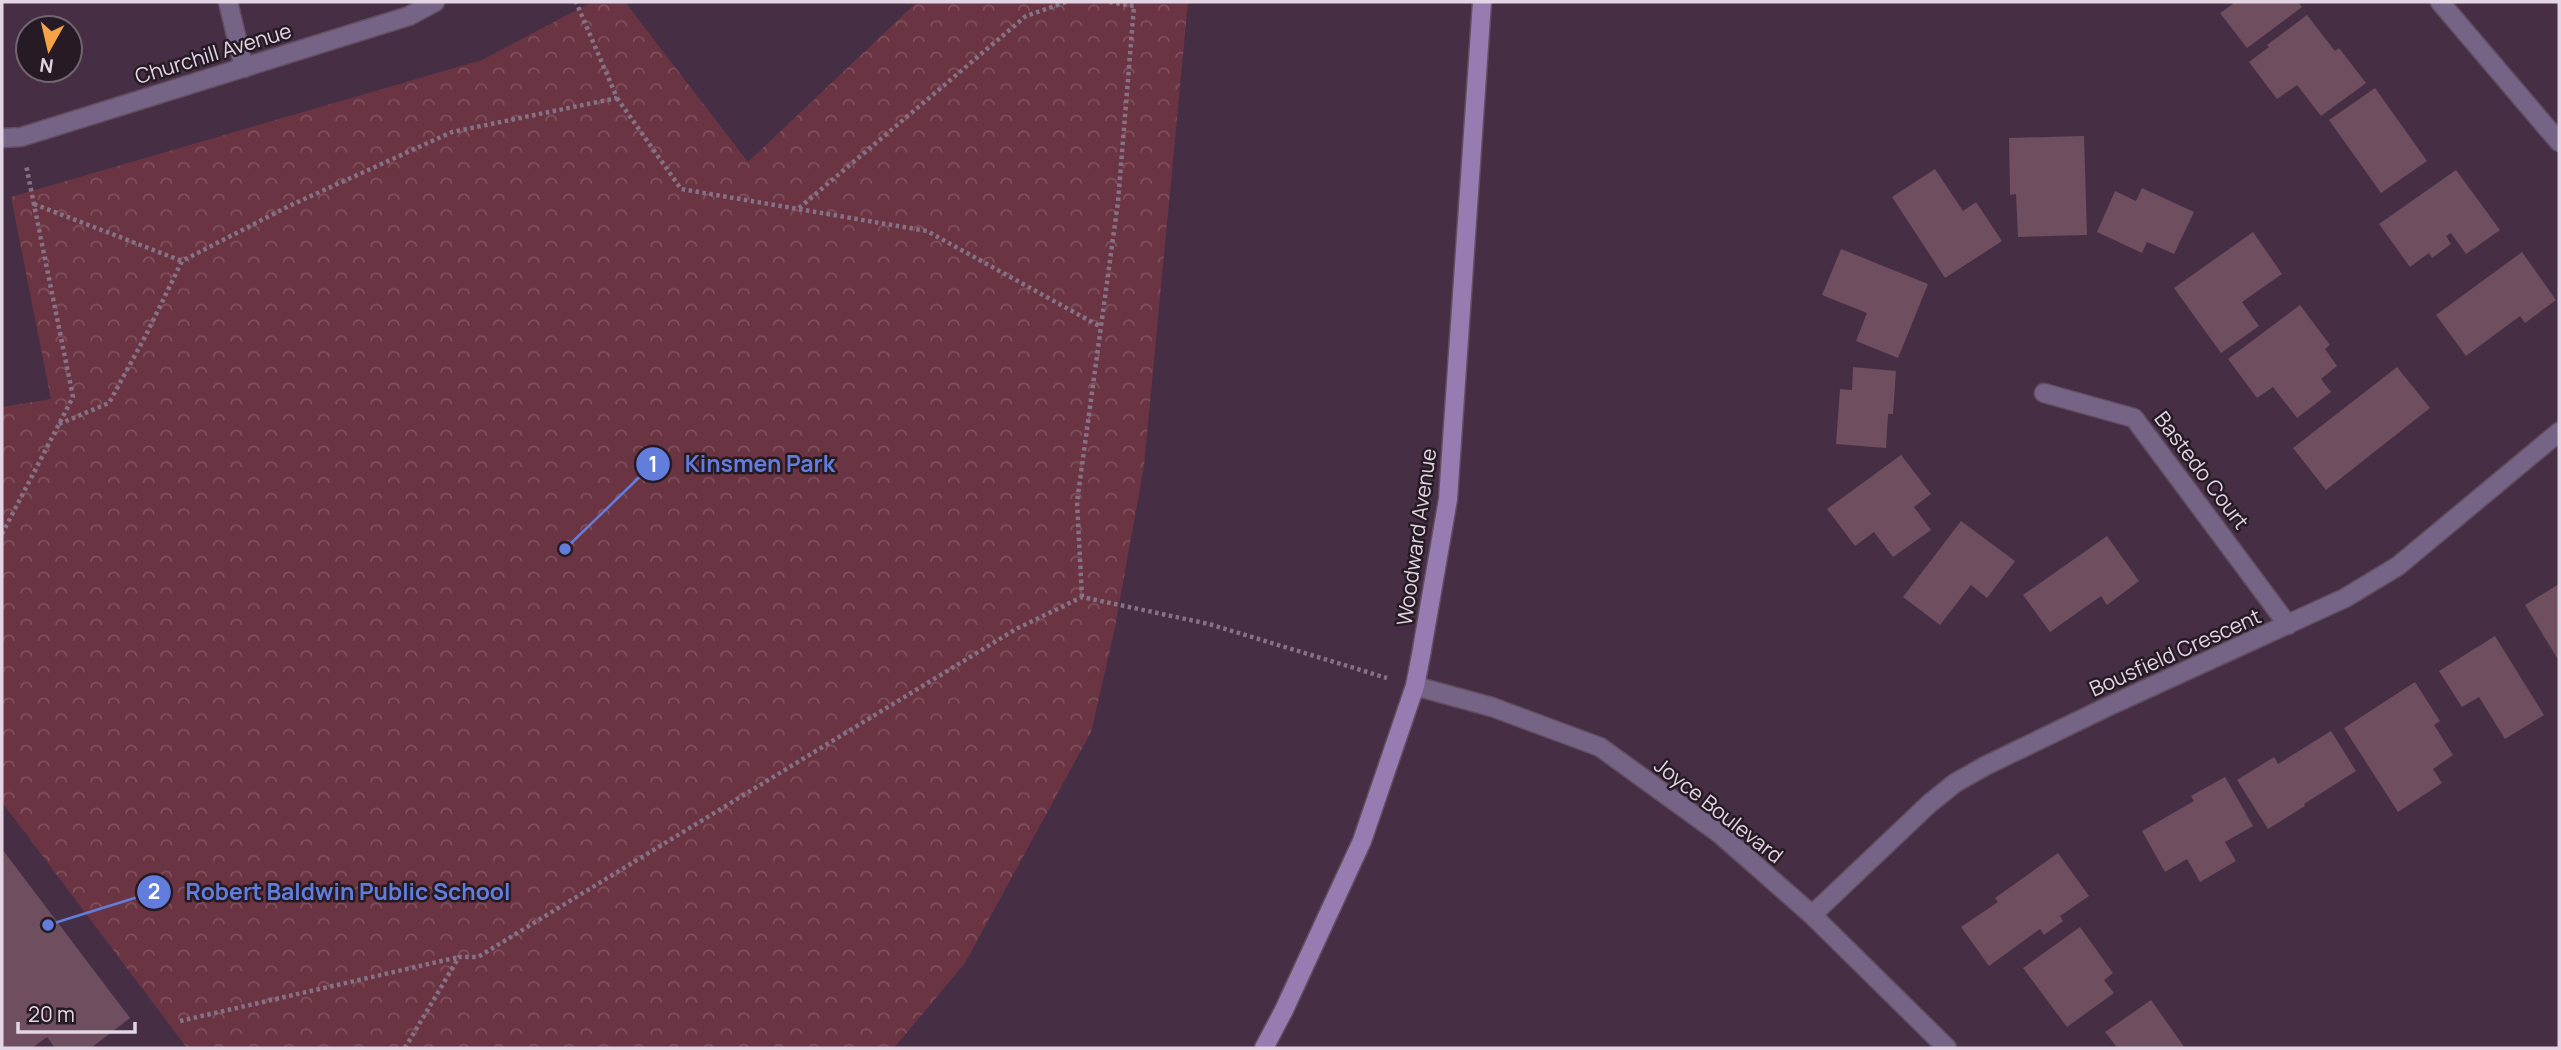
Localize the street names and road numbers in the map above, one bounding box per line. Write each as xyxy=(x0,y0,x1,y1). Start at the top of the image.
street label: Churchill Avenue xyxy=(131,16,295,90)
street label: Bastedo Court xyxy=(2148,405,2256,535)
street label: Woodward Avenue xyxy=(1390,447,1442,627)
street label: Bousfield Crescent xyxy=(2085,602,2265,702)
street label: Joyce Boulevard xyxy=(1649,751,1789,869)

